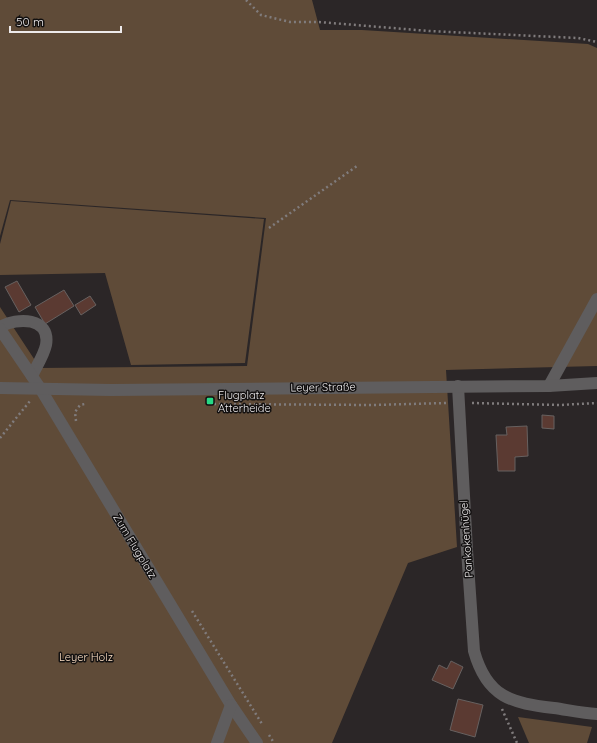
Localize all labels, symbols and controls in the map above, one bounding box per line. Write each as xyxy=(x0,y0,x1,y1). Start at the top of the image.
scale bar xyxy=(10,8,121,34)
text: 50 m xyxy=(16,14,44,29)
street label: Leyer Straße xyxy=(290,379,356,395)
place label: Flugplatz Atterheide xyxy=(218,388,271,415)
marker: Flugplatz Atterheide xyxy=(205,396,215,406)
street label: Pankokenhügel xyxy=(456,500,476,578)
street label: Zum Flugplatz xyxy=(110,511,160,581)
park label: Leyer Holz xyxy=(59,650,113,664)

